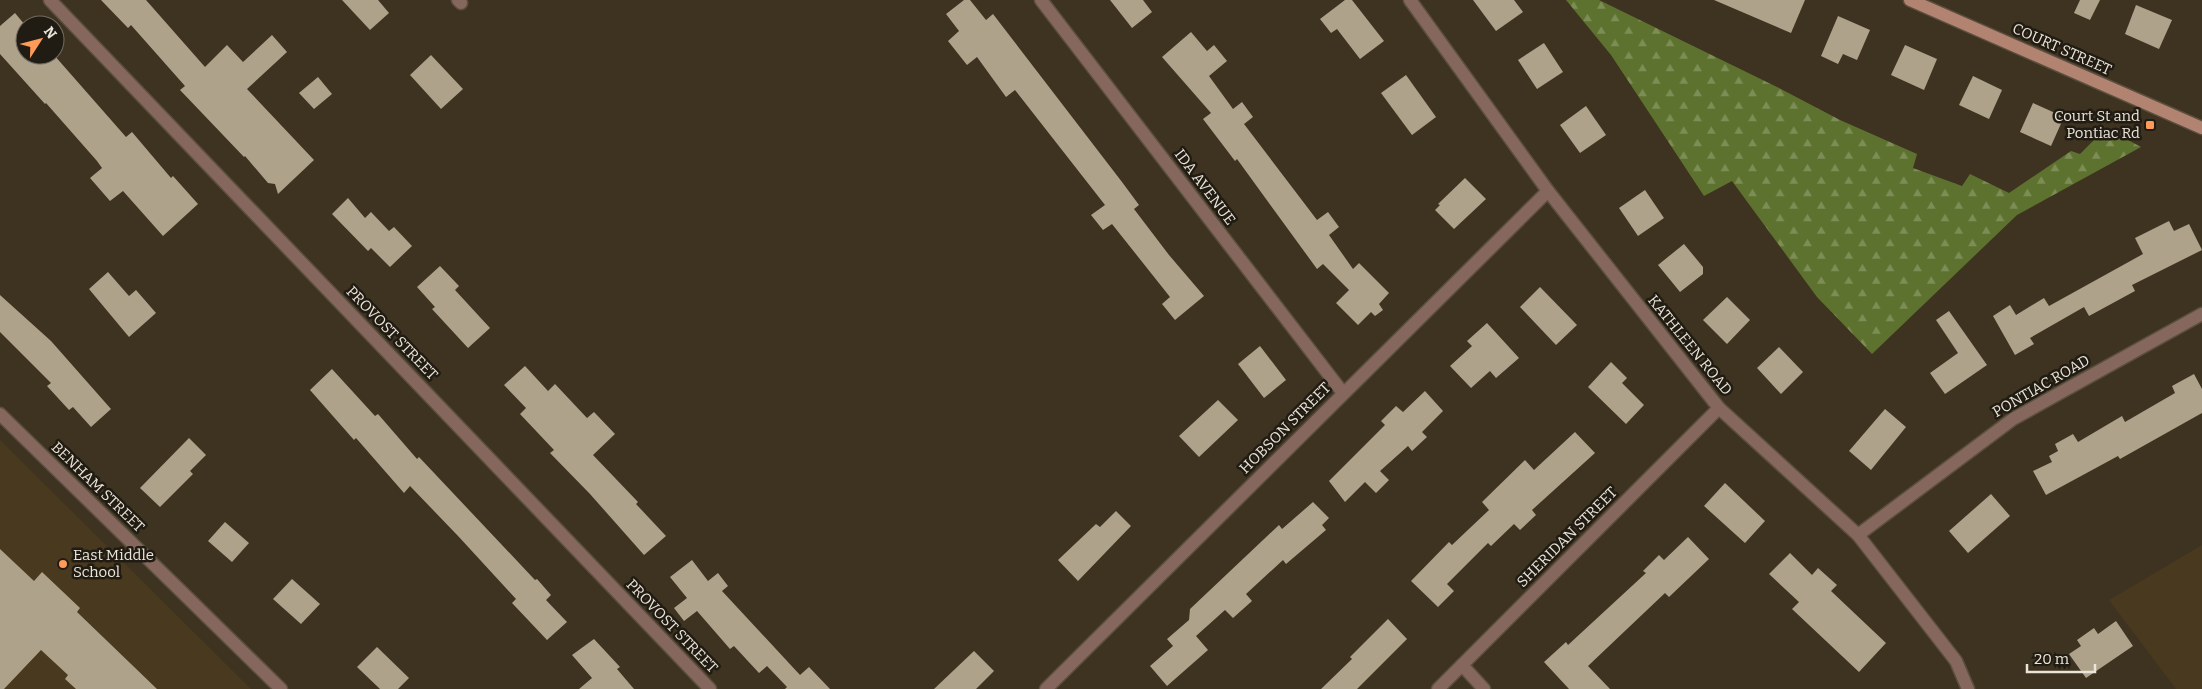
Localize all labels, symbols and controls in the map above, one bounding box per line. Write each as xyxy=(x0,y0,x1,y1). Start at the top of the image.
north arrow xyxy=(15,15,65,65)
street label: COURT STREET xyxy=(2010,19,2114,79)
text: N xyxy=(40,23,60,42)
place label: Court St and Pontiac Rd xyxy=(2054,107,2140,142)
marker: Court St and Pontiac Rd xyxy=(2144,119,2156,131)
street label: IDA AVENUE xyxy=(1171,146,1239,228)
street label: PROVOST STREET xyxy=(343,282,441,384)
street label: KATHLEEN ROAD xyxy=(1644,291,1736,399)
street label: PONTIAC ROAD xyxy=(1989,351,2093,421)
street label: HOBSON STREET xyxy=(1236,379,1334,477)
street label: BENHAM STREET xyxy=(48,438,148,536)
street label: SHERIDAN STREET xyxy=(1513,483,1621,591)
place label: East Middle School xyxy=(73,546,154,581)
marker: East Middle School xyxy=(57,558,69,570)
street label: PROVOST STREET xyxy=(623,575,721,677)
scale bar xyxy=(2027,642,2094,674)
text: 20 m xyxy=(2034,650,2070,668)

